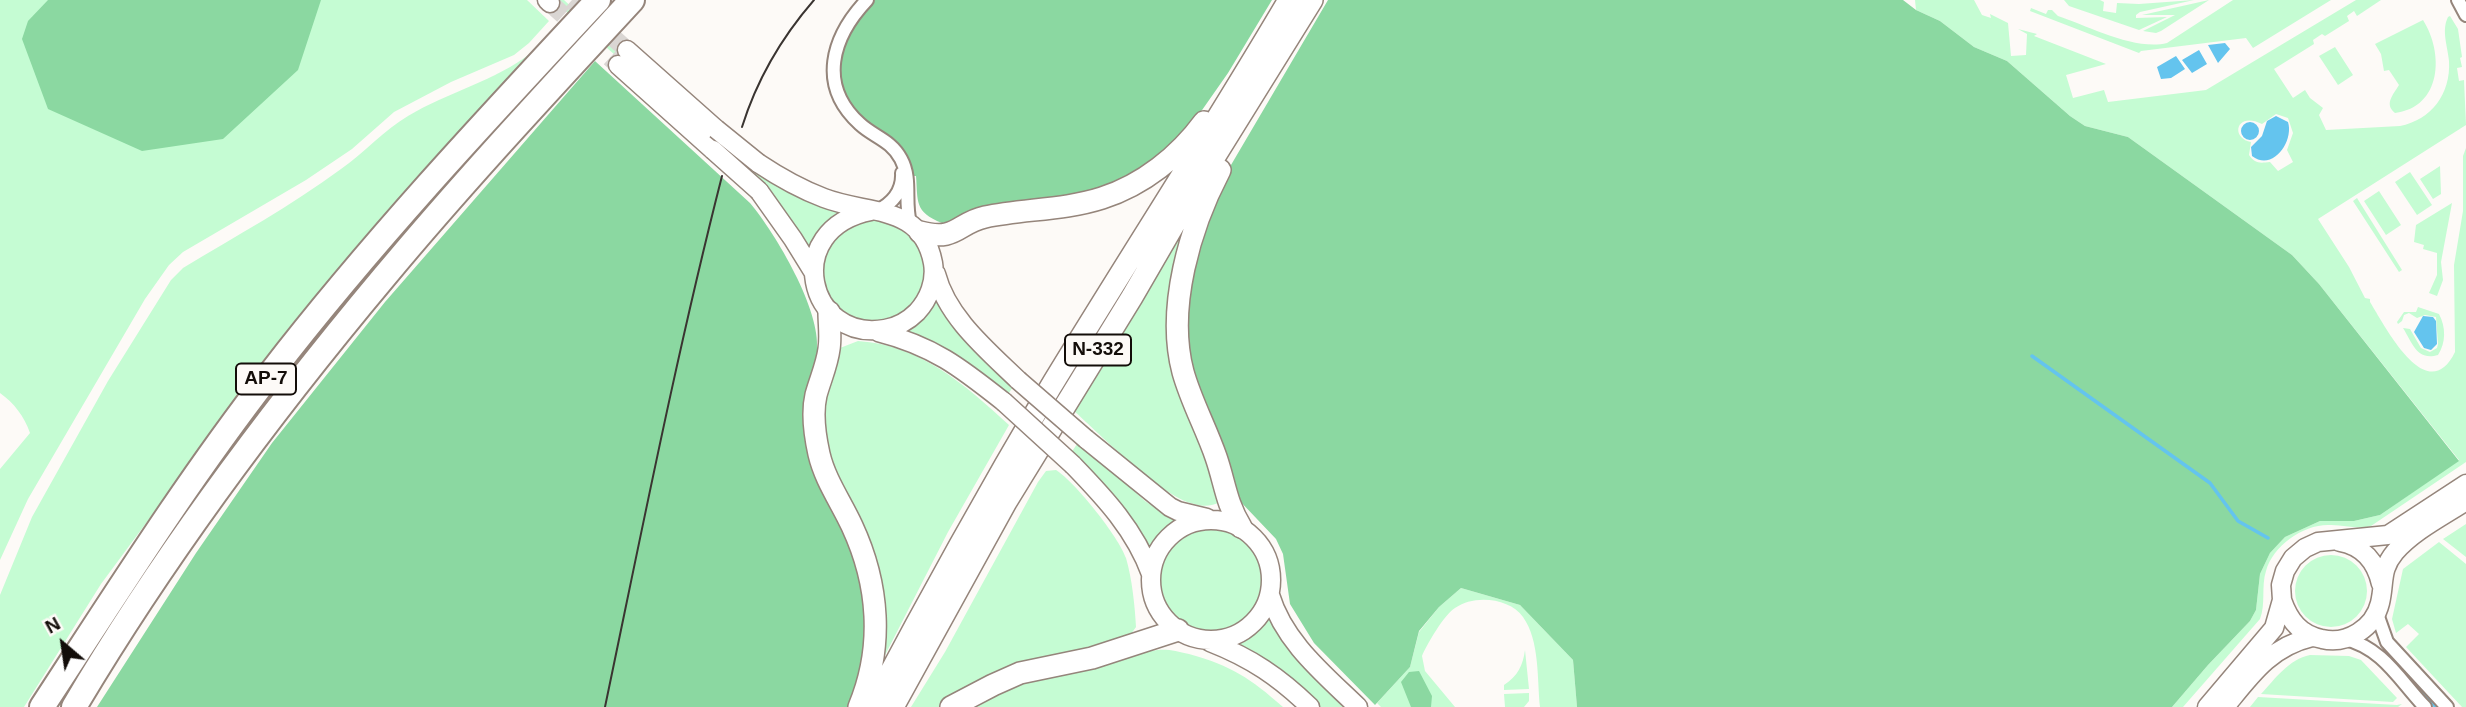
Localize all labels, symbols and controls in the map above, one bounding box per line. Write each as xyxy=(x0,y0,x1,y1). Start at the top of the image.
road number: N-332 xyxy=(1065,334,1131,366)
road number: AP-7 xyxy=(236,364,296,394)
north arrow xyxy=(28,609,98,679)
text: N xyxy=(41,613,64,638)

